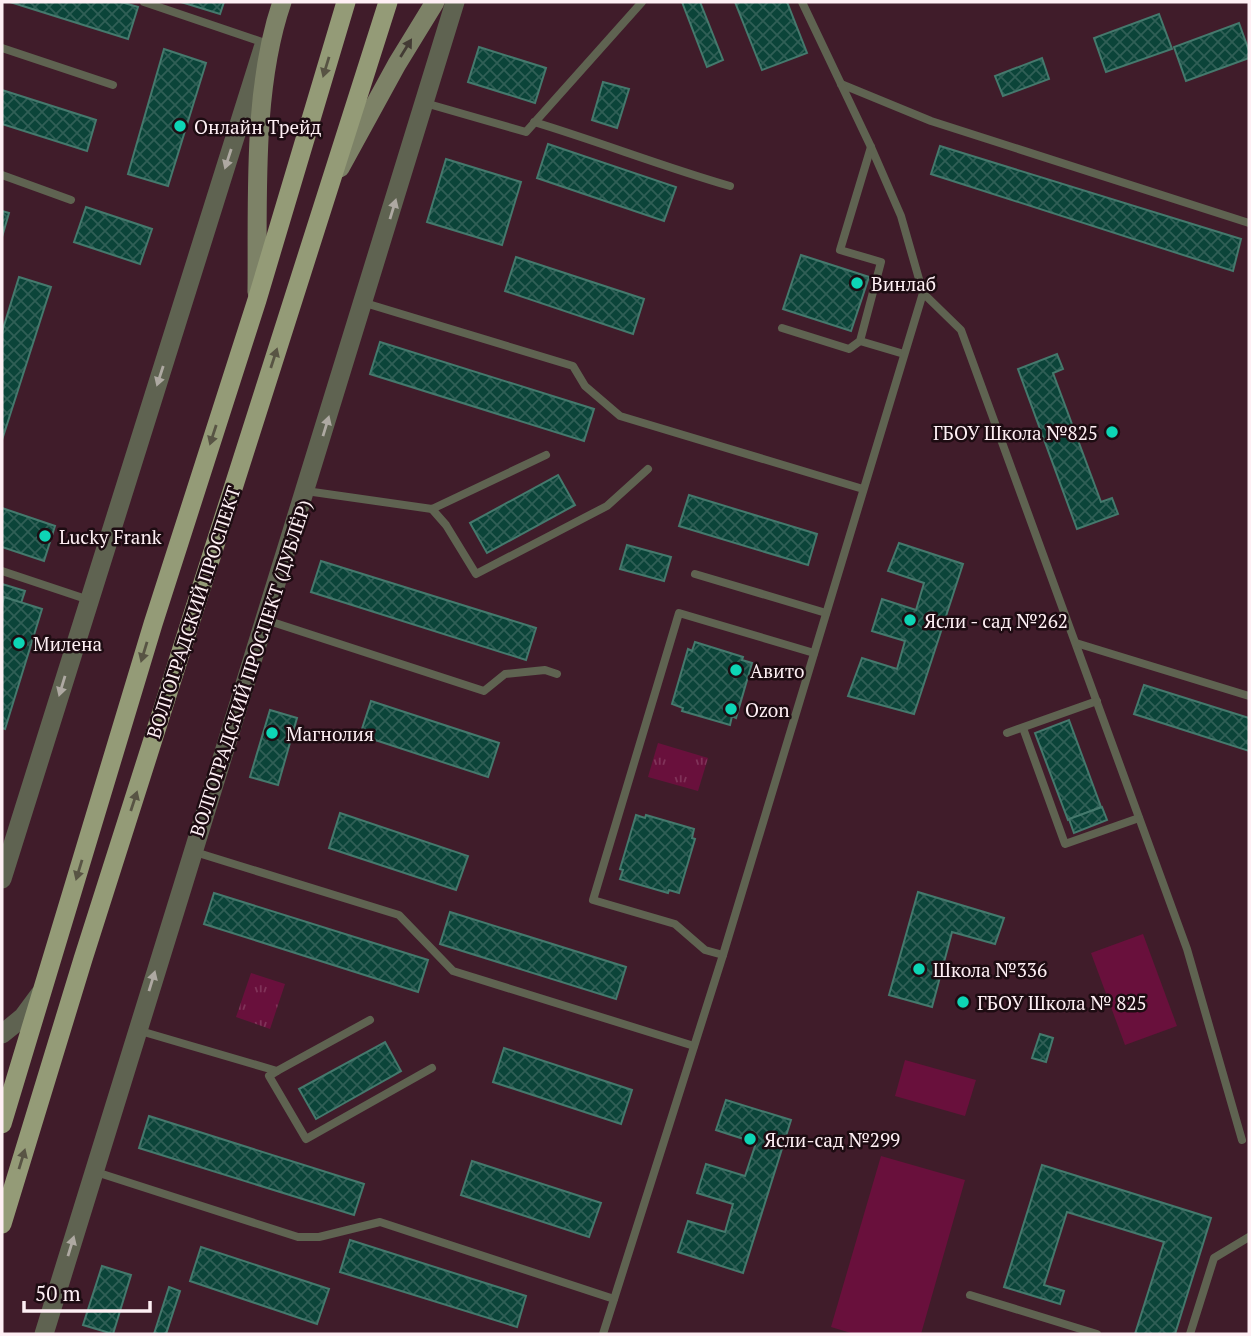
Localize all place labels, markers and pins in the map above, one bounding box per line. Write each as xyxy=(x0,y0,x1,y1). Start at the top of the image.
place label: Онлайн Трейд xyxy=(194,114,322,139)
marker: Онлайн Трейд xyxy=(172,118,188,134)
place label: Винлаб xyxy=(871,271,936,296)
marker: Винлаб xyxy=(849,275,865,291)
place label: ГБОУ Школа №825 xyxy=(933,420,1098,445)
marker: ГБОУ Школа №825 xyxy=(1104,424,1120,440)
place label: Lucky Frank xyxy=(59,524,162,549)
marker: Lucky Frank xyxy=(37,528,53,544)
place label: Ясли - сад №262 xyxy=(924,608,1068,633)
marker: Ясли - сад №262 xyxy=(902,612,918,628)
place label: Милена xyxy=(33,631,103,656)
marker: Милена xyxy=(11,635,27,651)
place label: Авито xyxy=(750,658,805,683)
marker: Авито xyxy=(728,662,744,678)
place label: Ozon xyxy=(745,697,790,722)
marker: Ozon xyxy=(723,701,739,717)
place label: Магнолия xyxy=(286,721,374,746)
marker: Магнолия xyxy=(264,725,280,741)
place label: Школа №336 xyxy=(933,957,1047,982)
marker: Школа №336 xyxy=(911,961,927,977)
place label: ГБОУ Школа № 825 xyxy=(977,990,1147,1015)
marker: ГБОУ Школа № 825 xyxy=(955,994,971,1010)
place label: Ясли-сад №299 xyxy=(764,1127,900,1152)
marker: Ясли-сад №299 xyxy=(742,1131,758,1147)

